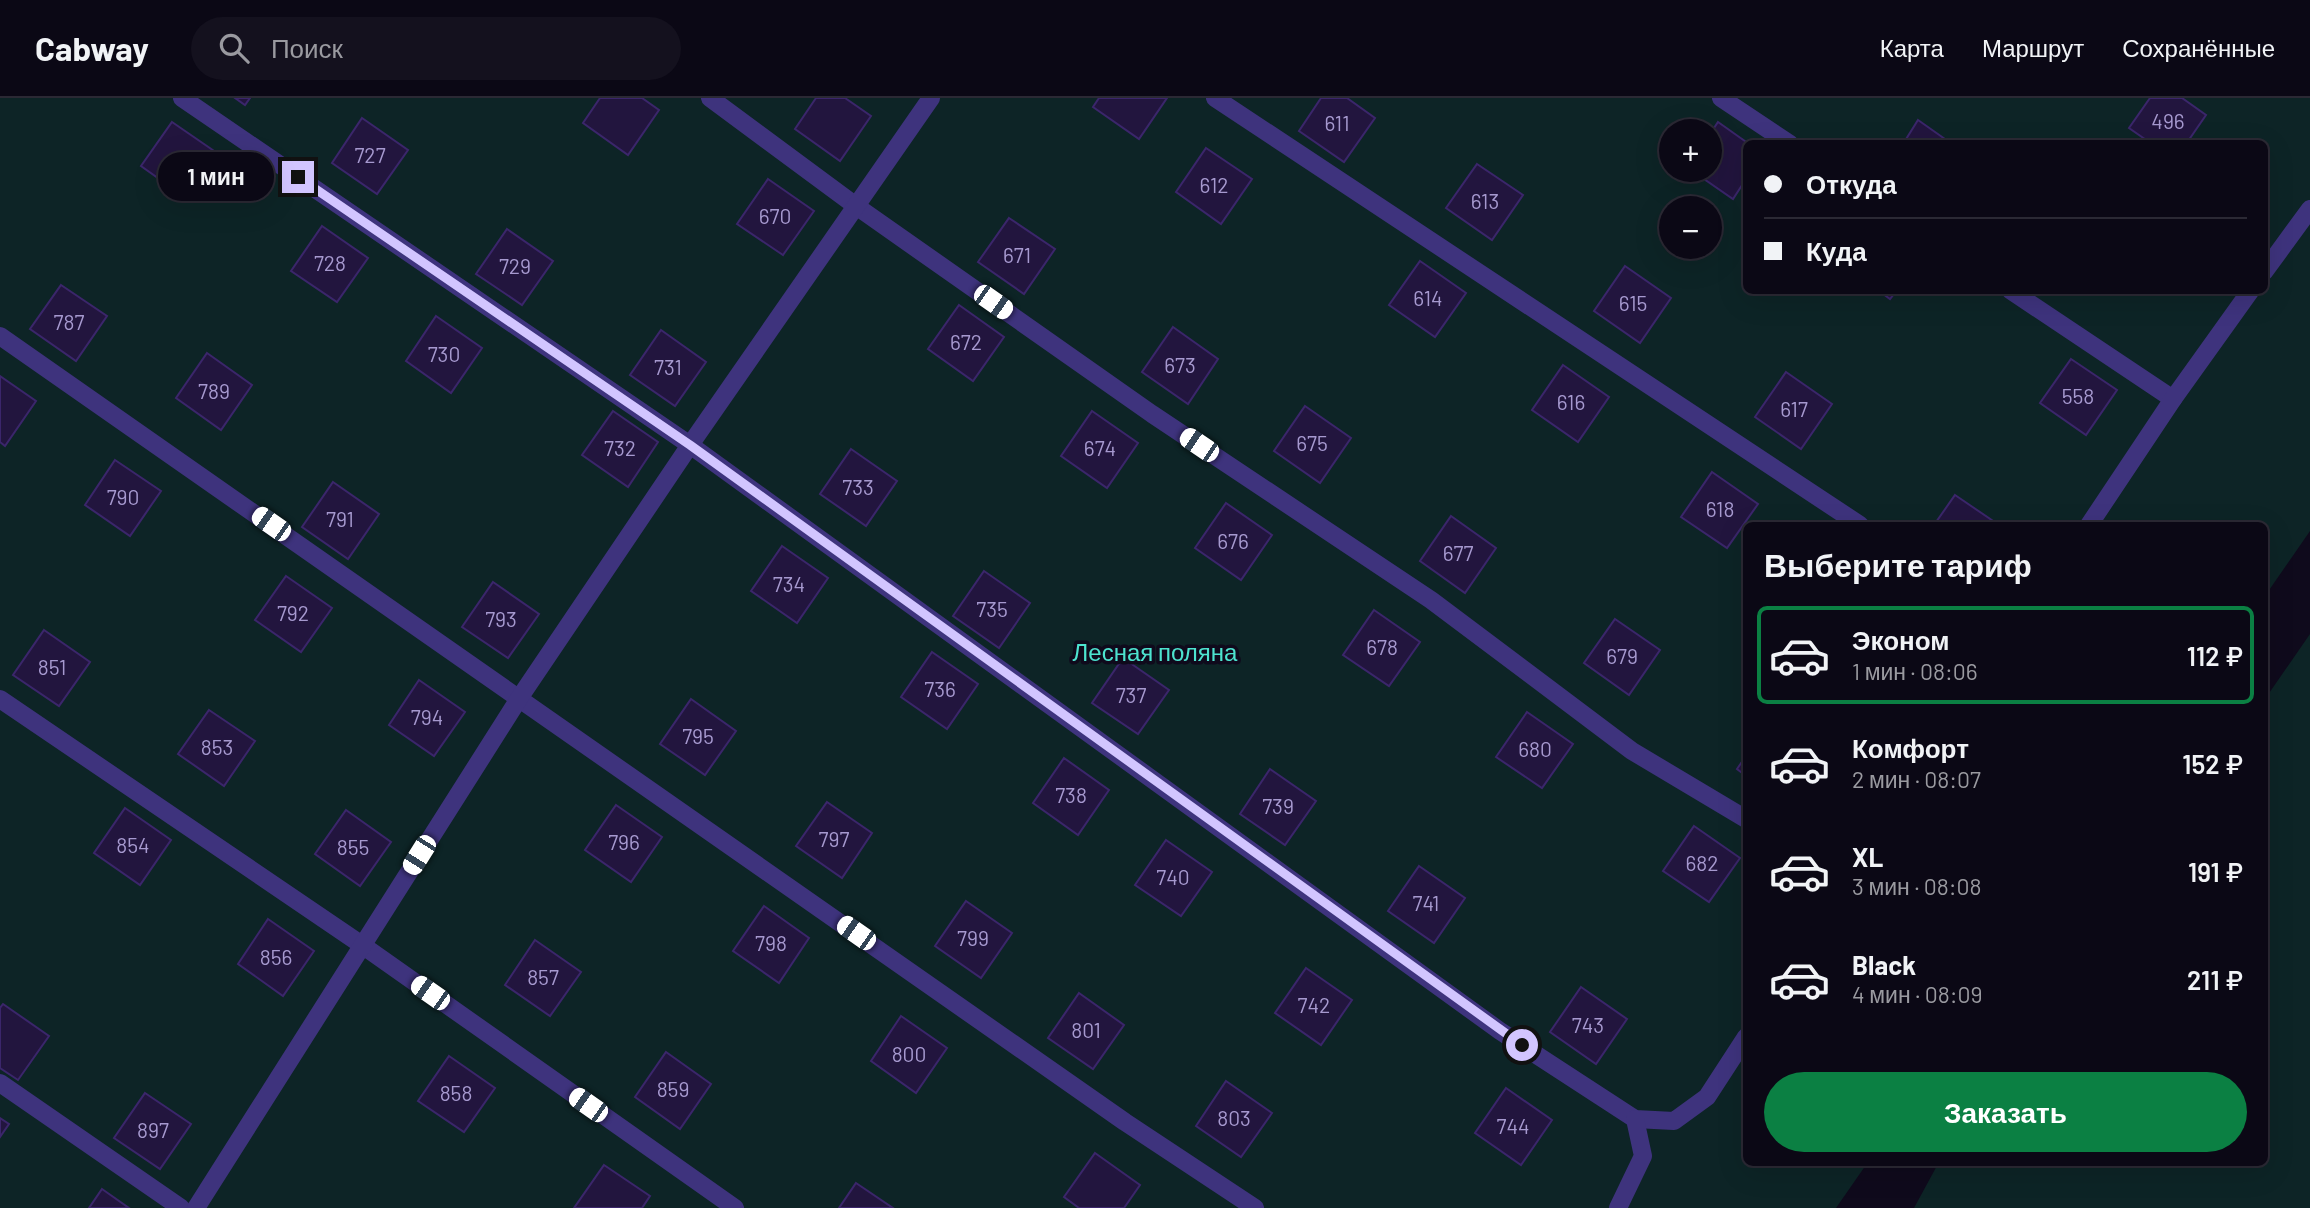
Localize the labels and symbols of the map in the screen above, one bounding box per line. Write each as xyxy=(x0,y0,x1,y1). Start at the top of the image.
house number: 496 xyxy=(2151,108,2185,133)
house number: 611 xyxy=(1324,110,1350,135)
house number: 727 xyxy=(354,142,386,167)
callout: 1 мин xyxy=(158,153,274,202)
route end xyxy=(282,161,314,193)
house number: 612 xyxy=(1199,172,1229,197)
house number: 613 xyxy=(1471,188,1499,213)
house number: 670 xyxy=(759,203,791,228)
house number: 671 xyxy=(1003,242,1031,267)
house number: 728 xyxy=(314,250,346,275)
house number: 729 xyxy=(499,253,531,278)
car xyxy=(970,281,1017,323)
house number: 614 xyxy=(1413,285,1443,310)
house number: 615 xyxy=(1619,290,1647,315)
house number: 787 xyxy=(54,309,84,334)
house number: 672 xyxy=(950,329,982,354)
house number: 730 xyxy=(428,341,460,366)
house number: 673 xyxy=(1164,352,1196,377)
house number: 731 xyxy=(654,354,682,379)
house number: 789 xyxy=(198,378,230,403)
house number: 558 xyxy=(2062,383,2094,408)
house number: 616 xyxy=(1557,389,1585,414)
house number: 617 xyxy=(1780,396,1808,421)
car xyxy=(1176,425,1223,465)
house number: 675 xyxy=(1296,430,1328,455)
house number: 732 xyxy=(604,435,636,460)
house number: 674 xyxy=(1084,435,1116,460)
house number: 733 xyxy=(842,474,874,499)
house number: 790 xyxy=(107,484,139,509)
house number: 618 xyxy=(1706,496,1734,521)
car xyxy=(248,503,295,545)
house number: 791 xyxy=(326,506,354,531)
house number: 676 xyxy=(1217,528,1249,553)
house number: 677 xyxy=(1443,540,1473,565)
house number: 734 xyxy=(773,571,805,596)
house number: 735 xyxy=(976,596,1008,621)
house number: 792 xyxy=(277,600,309,625)
house number: 793 xyxy=(485,606,517,631)
house number: 678 xyxy=(1366,634,1398,659)
park label: Лесная поляна xyxy=(1073,637,1238,666)
house number: 679 xyxy=(1606,643,1638,668)
house number: 851 xyxy=(38,654,66,679)
house number: 736 xyxy=(924,676,956,701)
house number: 737 xyxy=(1116,682,1146,707)
house number: 794 xyxy=(411,704,443,729)
house number: 795 xyxy=(682,723,714,748)
house number: 853 xyxy=(201,734,233,759)
house number: 680 xyxy=(1518,736,1552,761)
house number: 738 xyxy=(1055,782,1087,807)
house number: 739 xyxy=(1262,793,1294,818)
house number: 797 xyxy=(819,826,849,851)
house number: 796 xyxy=(608,829,640,854)
house number: 854 xyxy=(116,832,150,857)
car xyxy=(399,832,440,878)
house number: 855 xyxy=(337,834,369,859)
house number: 682 xyxy=(1685,850,1719,875)
house number: 740 xyxy=(1156,864,1190,889)
house number: 741 xyxy=(1413,890,1439,915)
car xyxy=(833,912,880,954)
house number: 799 xyxy=(957,925,989,950)
house number: 798 xyxy=(755,930,787,955)
house number: 856 xyxy=(260,944,292,969)
house number: 857 xyxy=(527,964,559,989)
car xyxy=(407,972,454,1014)
house number: 742 xyxy=(1298,992,1330,1017)
house number: 743 xyxy=(1572,1012,1604,1037)
house number: 801 xyxy=(1071,1017,1101,1042)
route start xyxy=(1506,1029,1538,1061)
house number: 800 xyxy=(892,1041,926,1066)
house number: 859 xyxy=(657,1076,689,1101)
house number: 858 xyxy=(440,1080,472,1105)
car xyxy=(565,1084,612,1126)
house number: 803 xyxy=(1217,1105,1251,1130)
house number: 744 xyxy=(1496,1113,1530,1138)
house number: 897 xyxy=(137,1117,169,1142)

